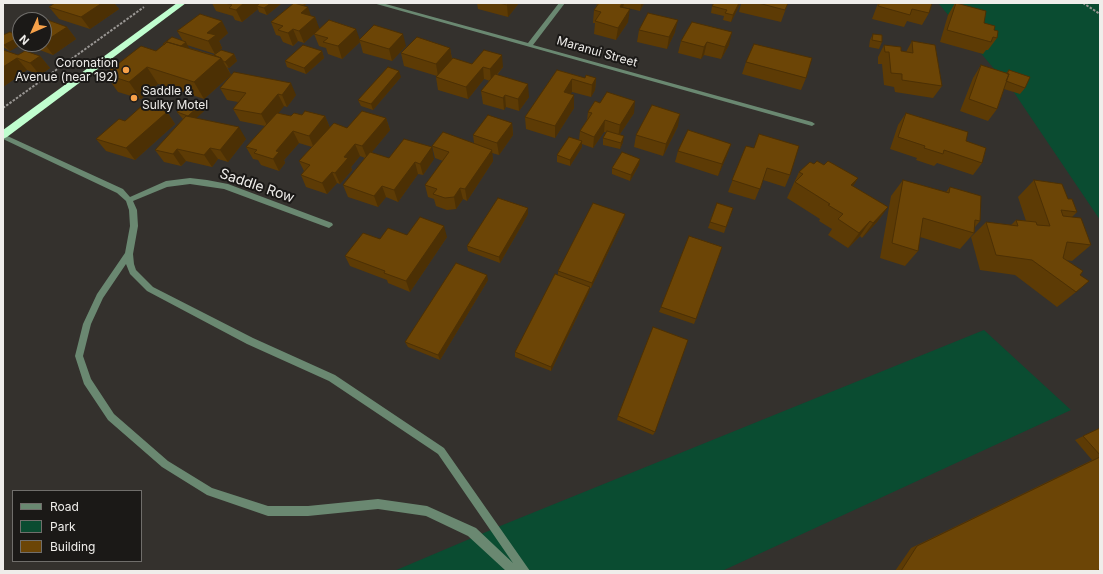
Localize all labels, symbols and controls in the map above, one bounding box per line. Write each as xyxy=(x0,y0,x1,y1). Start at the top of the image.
north arrow xyxy=(12,12,52,52)
text: N xyxy=(16,32,32,48)
street label: Maranui Street xyxy=(555,34,639,70)
place label: Coronation Avenue (near 192) xyxy=(15,56,118,84)
marker: Coronation Avenue (near 192) xyxy=(121,65,131,75)
place label: Saddle & Sulky Motel xyxy=(142,84,208,112)
marker: Saddle & Sulky Motel xyxy=(129,93,139,103)
street label: Saddle Row xyxy=(217,165,297,207)
legend xyxy=(12,490,142,562)
text: Road xyxy=(50,499,79,514)
text: Park xyxy=(50,519,76,534)
text: Building xyxy=(50,539,95,554)

